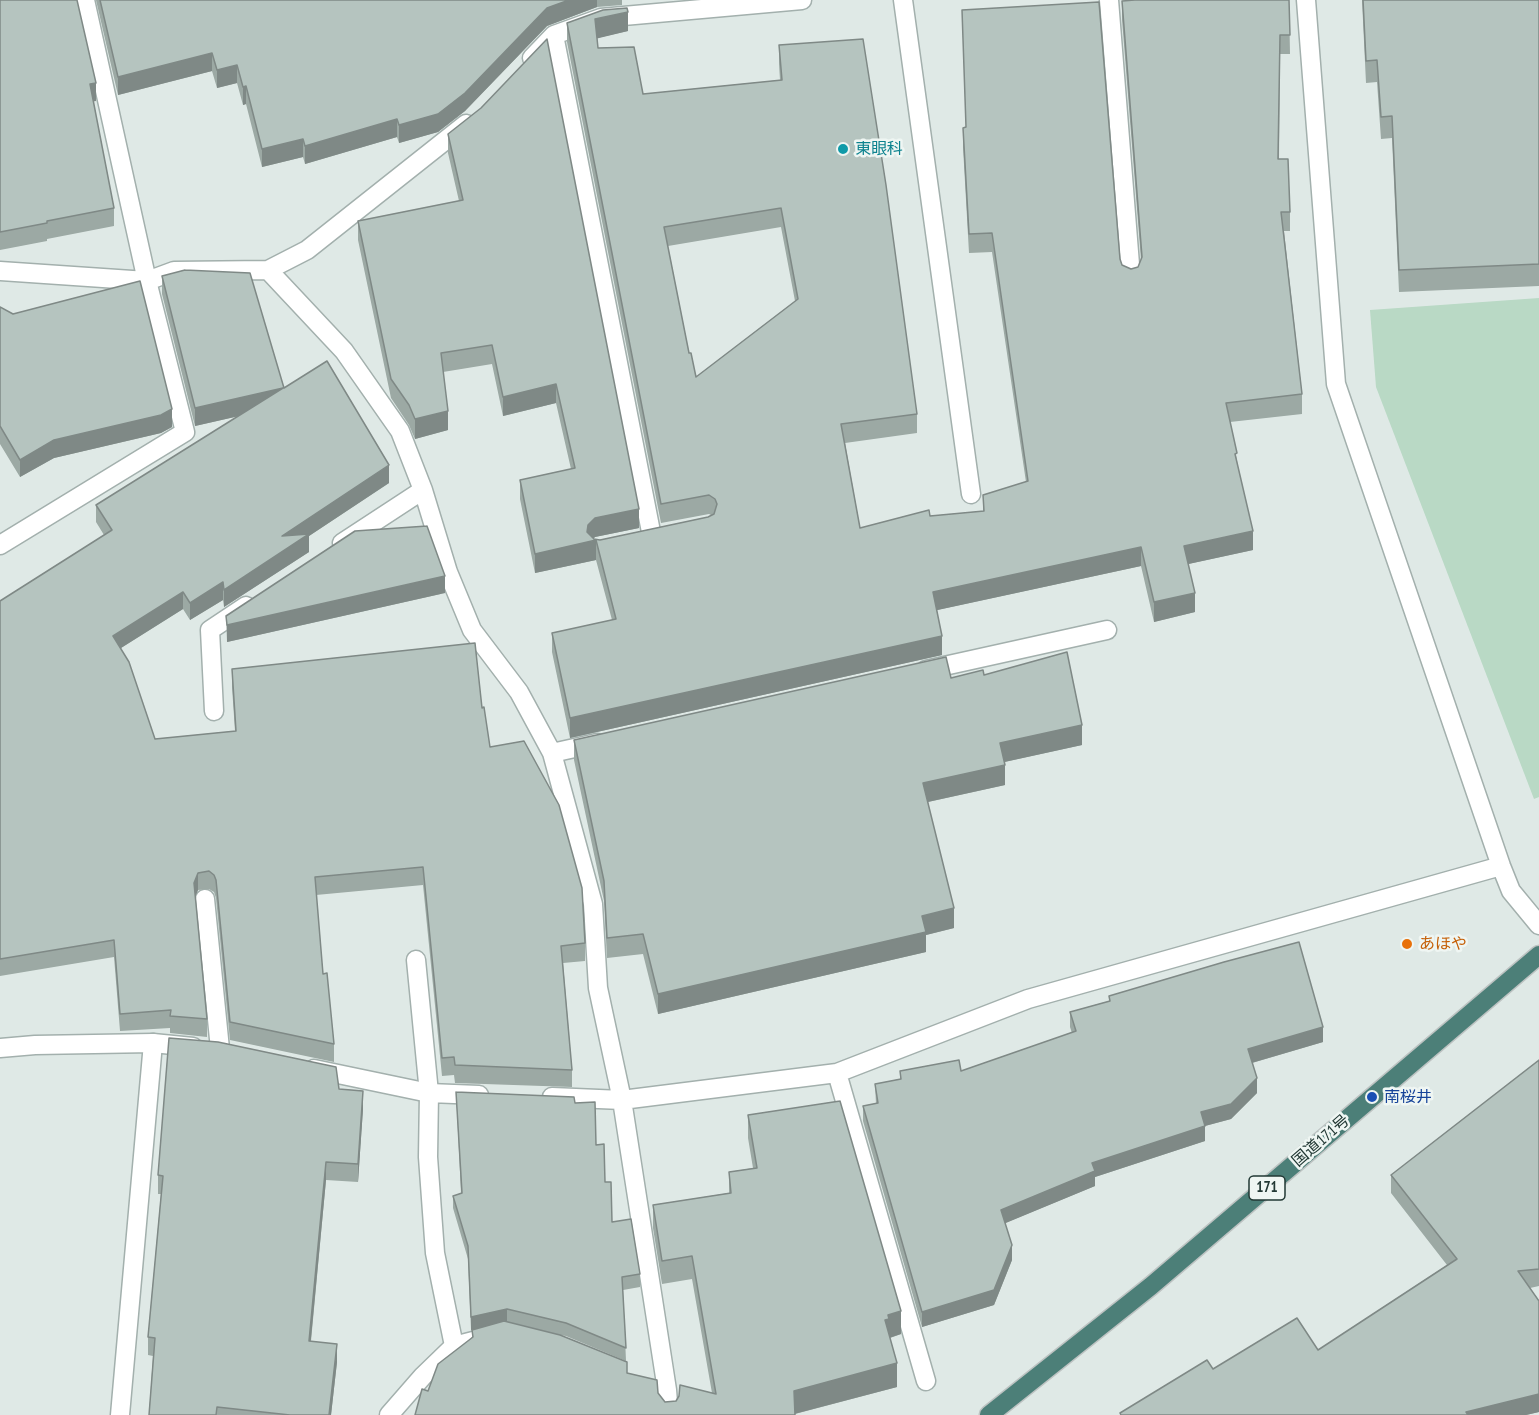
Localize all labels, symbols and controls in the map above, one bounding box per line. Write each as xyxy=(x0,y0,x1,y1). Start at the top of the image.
place label: 東眼科 xyxy=(855,139,903,159)
marker: 東眼科 xyxy=(836,142,850,156)
place label: あほや xyxy=(1419,934,1467,954)
marker: あほや xyxy=(1400,937,1414,951)
place label: 南桜井 xyxy=(1384,1087,1432,1107)
marker: 南桜井 xyxy=(1365,1090,1379,1104)
street label: 国道171号 xyxy=(1288,1111,1354,1171)
road number: 171 xyxy=(1249,1176,1285,1200)

